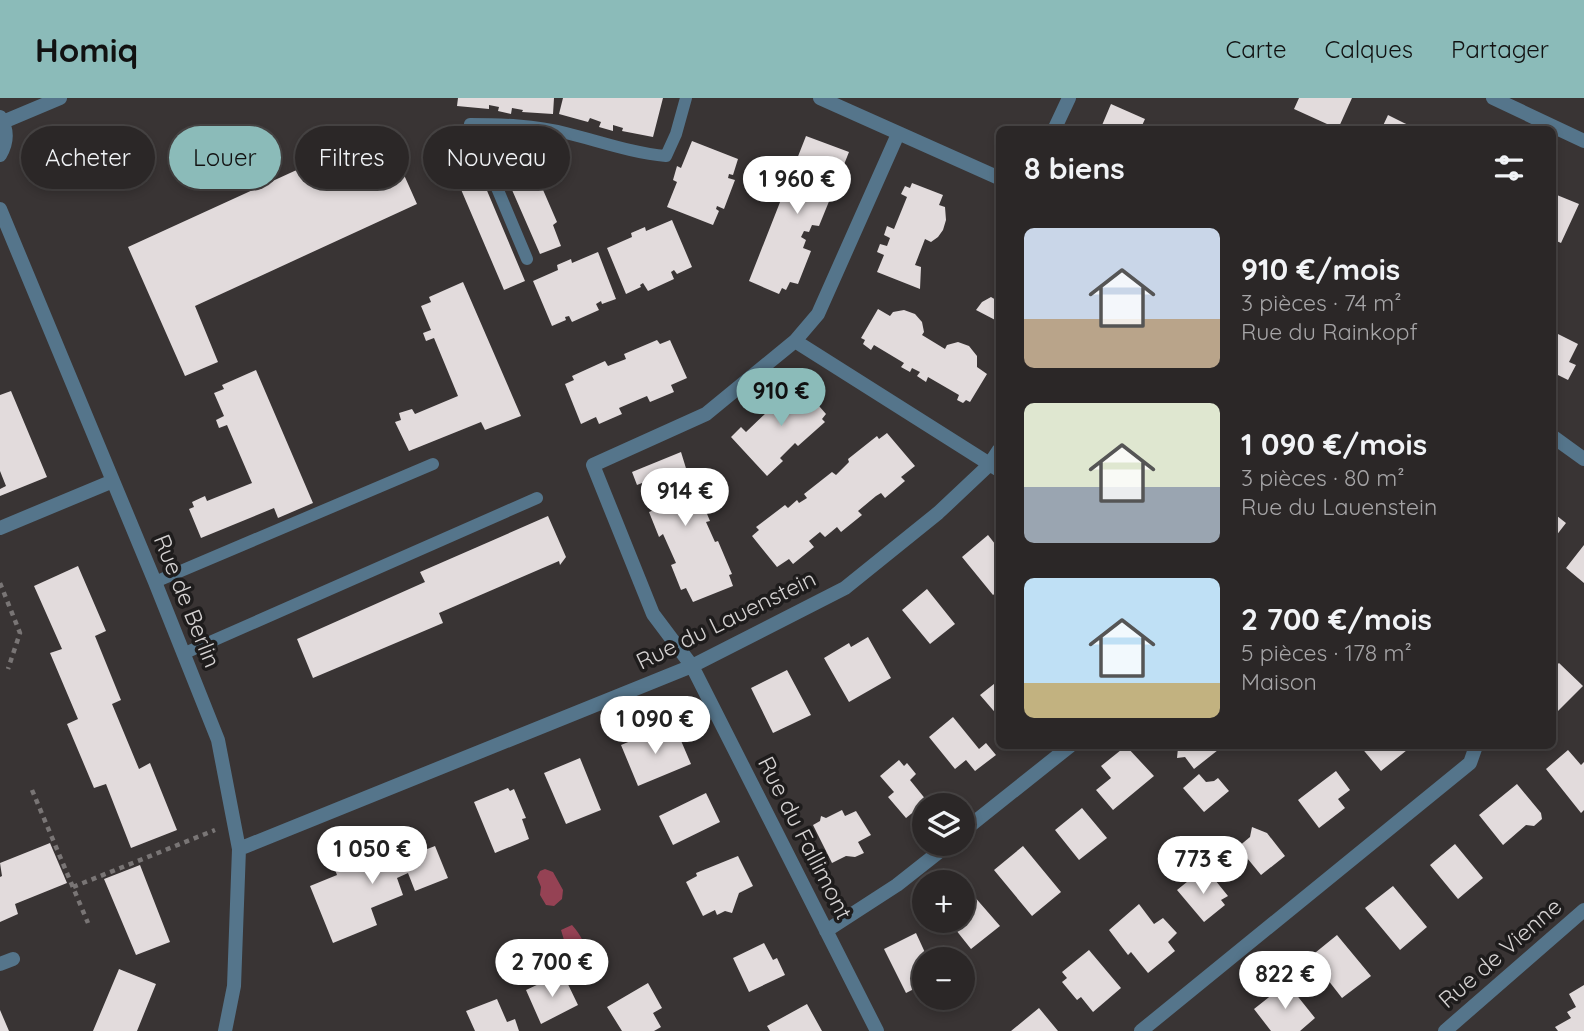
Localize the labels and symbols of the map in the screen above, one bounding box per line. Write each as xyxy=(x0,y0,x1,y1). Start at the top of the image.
pin: 1 960 € xyxy=(732,156,862,216)
pin: 910 € xyxy=(732,368,830,428)
pin: 914 € xyxy=(636,468,734,528)
street label: Rue de Berlin xyxy=(148,530,227,672)
street label: Rue du Lauenstein xyxy=(631,564,820,676)
pin: 1 090 € xyxy=(590,696,720,756)
street label: Rue du Fallimont xyxy=(752,751,859,924)
pin: 1 050 € xyxy=(307,826,437,886)
pin: 773 € xyxy=(1154,836,1252,896)
street label: Rue de Vienne xyxy=(1432,891,1567,1014)
pin: 2 700 € xyxy=(487,940,617,999)
pin: 822 € xyxy=(1236,951,1334,1011)

